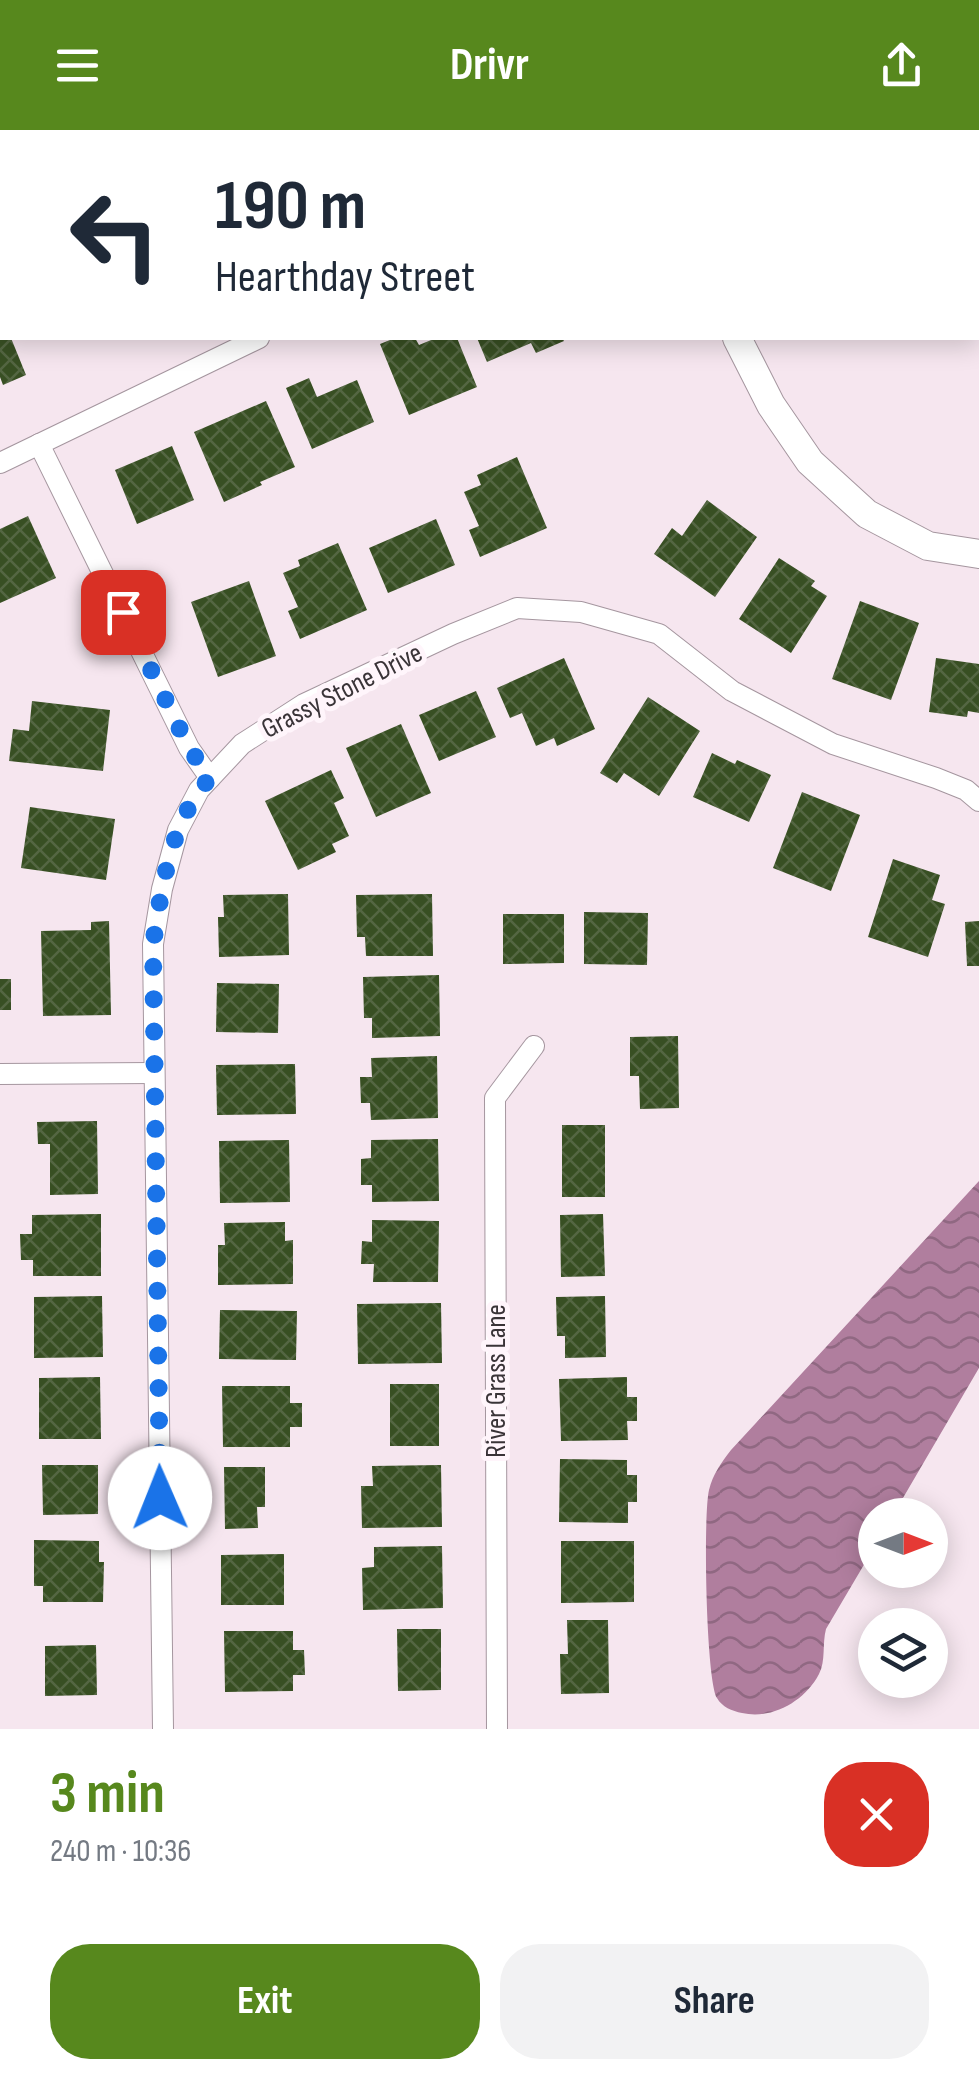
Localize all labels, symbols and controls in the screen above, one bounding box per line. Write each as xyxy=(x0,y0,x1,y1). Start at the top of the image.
icon: menu xyxy=(50,38,105,93)
text: Drivr xyxy=(450,38,529,93)
icon: share xyxy=(874,38,929,93)
text: 190 m xyxy=(215,165,366,249)
icon: left xyxy=(50,170,180,300)
text: Hearthday Street xyxy=(215,250,475,305)
pin xyxy=(81,570,166,655)
icon: arrive xyxy=(96,585,151,640)
street label: Grassy Stone Drive xyxy=(256,636,428,746)
street label: River Grass Lane xyxy=(480,1304,513,1458)
position arrow xyxy=(108,1446,212,1550)
north arrow xyxy=(858,1498,948,1588)
map controls xyxy=(858,1498,948,1698)
button: layers xyxy=(858,1608,948,1698)
text: 3 min xyxy=(50,1758,165,1830)
button: close xyxy=(824,1762,929,1867)
text: 240 m · 10:36 xyxy=(50,1832,191,1871)
button: Exit xyxy=(50,1944,480,2059)
button: Share xyxy=(500,1944,929,2059)

